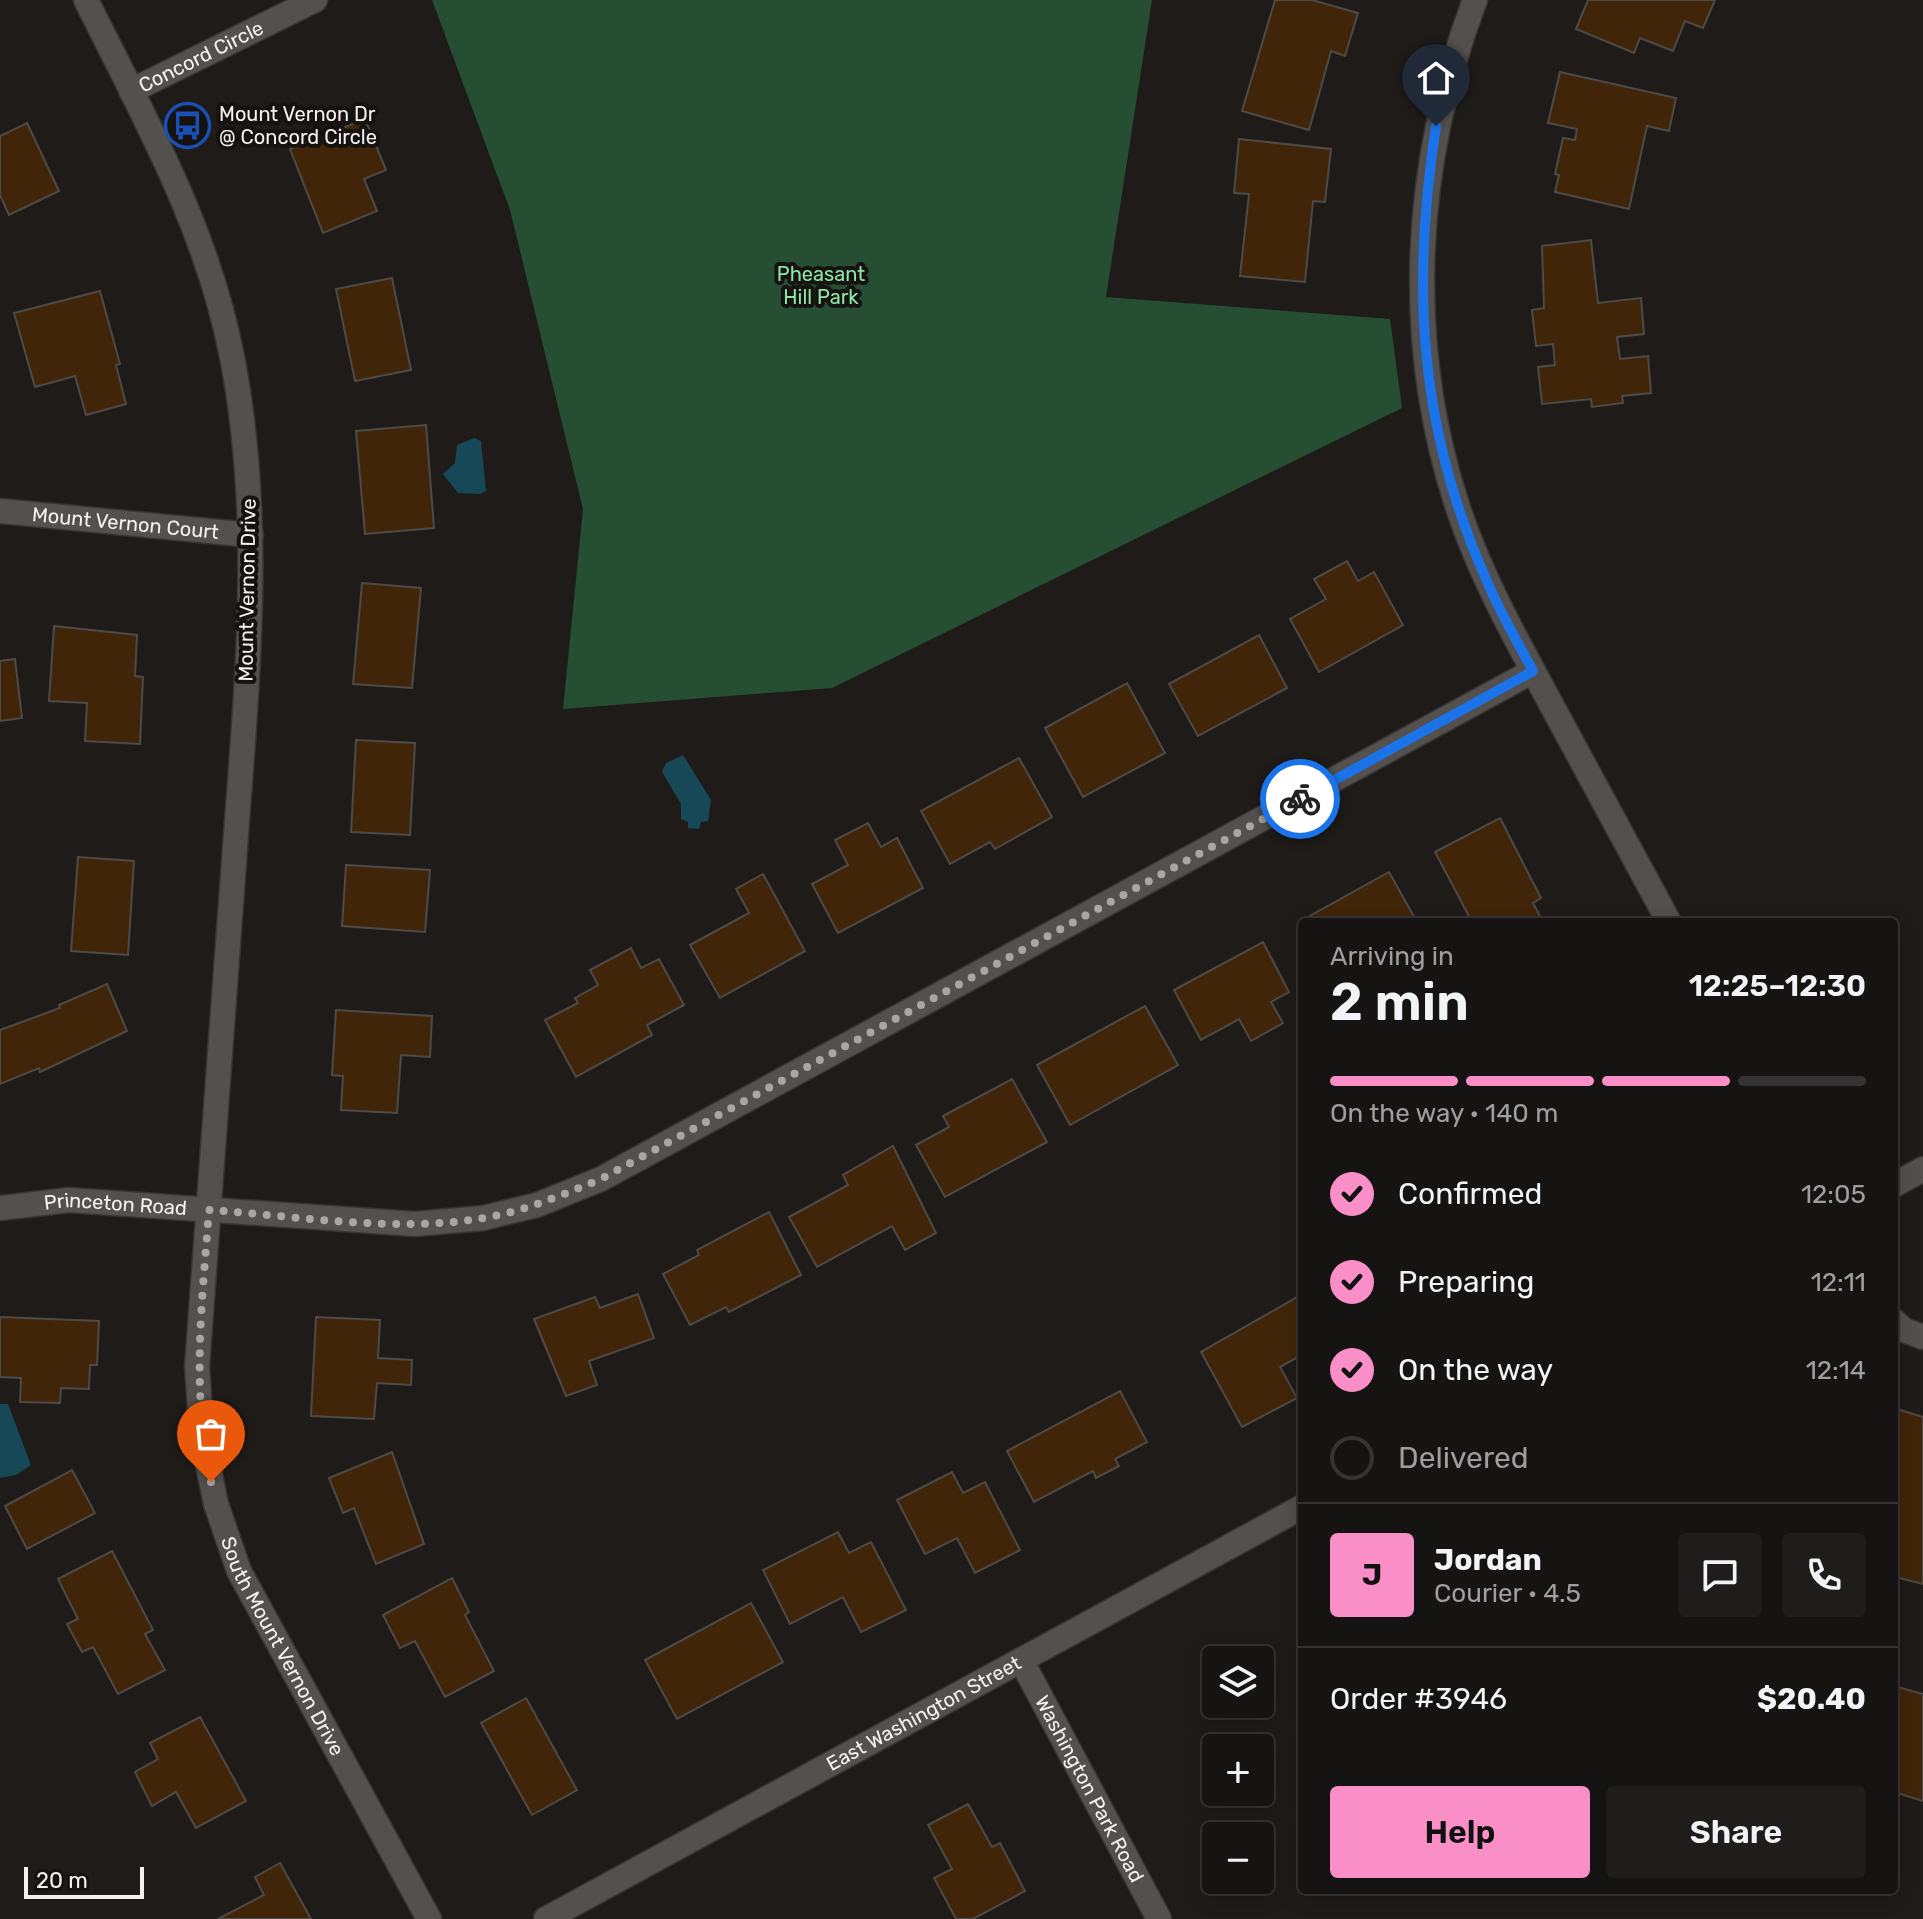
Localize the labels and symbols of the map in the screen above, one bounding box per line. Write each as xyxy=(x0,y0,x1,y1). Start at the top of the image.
street label: Concord Circle xyxy=(134,15,267,97)
pin xyxy=(1402,44,1470,126)
bus stop icon: Mount Vernon Dr @ Concord Circle xyxy=(164,101,212,149)
place label: Mount Vernon Dr @ Concord Circle xyxy=(219,102,377,149)
park label: Pheasant Hill Park xyxy=(777,262,865,309)
street label: Mount Vernon Drive xyxy=(233,498,261,682)
street label: Mount Vernon Court xyxy=(31,502,220,544)
courier xyxy=(1260,759,1340,839)
street label: Princeton Road xyxy=(43,1188,188,1220)
pin xyxy=(177,1400,245,1482)
street label: South Mount Vernon Drive xyxy=(216,1533,349,1760)
street label: East Washington Street xyxy=(822,1650,1025,1776)
street label: Washington Park Road xyxy=(1030,1691,1149,1886)
scale bar xyxy=(24,1863,144,1899)

